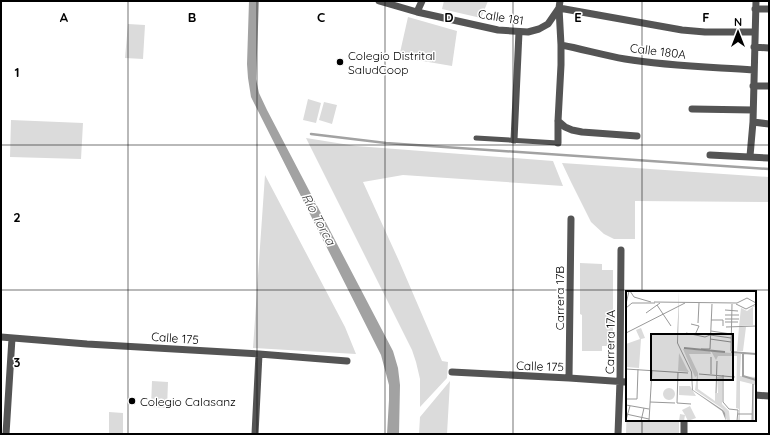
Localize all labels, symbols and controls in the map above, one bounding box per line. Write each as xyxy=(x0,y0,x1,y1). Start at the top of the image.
street label: Calle 181 xyxy=(477,6,525,28)
text: A xyxy=(60,9,69,25)
text: B xyxy=(188,9,196,25)
text: C xyxy=(317,9,325,25)
text: D xyxy=(444,9,454,25)
text: E xyxy=(574,9,582,25)
text: F xyxy=(702,9,710,25)
north arrow xyxy=(718,12,758,52)
text: N xyxy=(734,15,742,29)
street label: Calle 180A xyxy=(629,40,687,62)
place label: Colegio Distrital SaludCoop xyxy=(348,48,435,77)
marker: Colegio Distrital SaludCoop xyxy=(335,57,345,67)
text: 1 xyxy=(14,64,20,80)
water label: Río Torca xyxy=(299,190,340,249)
text: 2 xyxy=(13,209,21,225)
street label: Carrera 17B xyxy=(552,266,567,330)
inset map xyxy=(626,291,756,421)
street label: Carrera 17A xyxy=(602,310,618,374)
street label: Calle 175 xyxy=(151,329,199,347)
text: 3 xyxy=(14,354,21,370)
street label: Calle 175 xyxy=(516,358,564,374)
place label: Colegio Calasanz xyxy=(140,394,236,409)
marker: Colegio Calasanz xyxy=(127,396,137,406)

